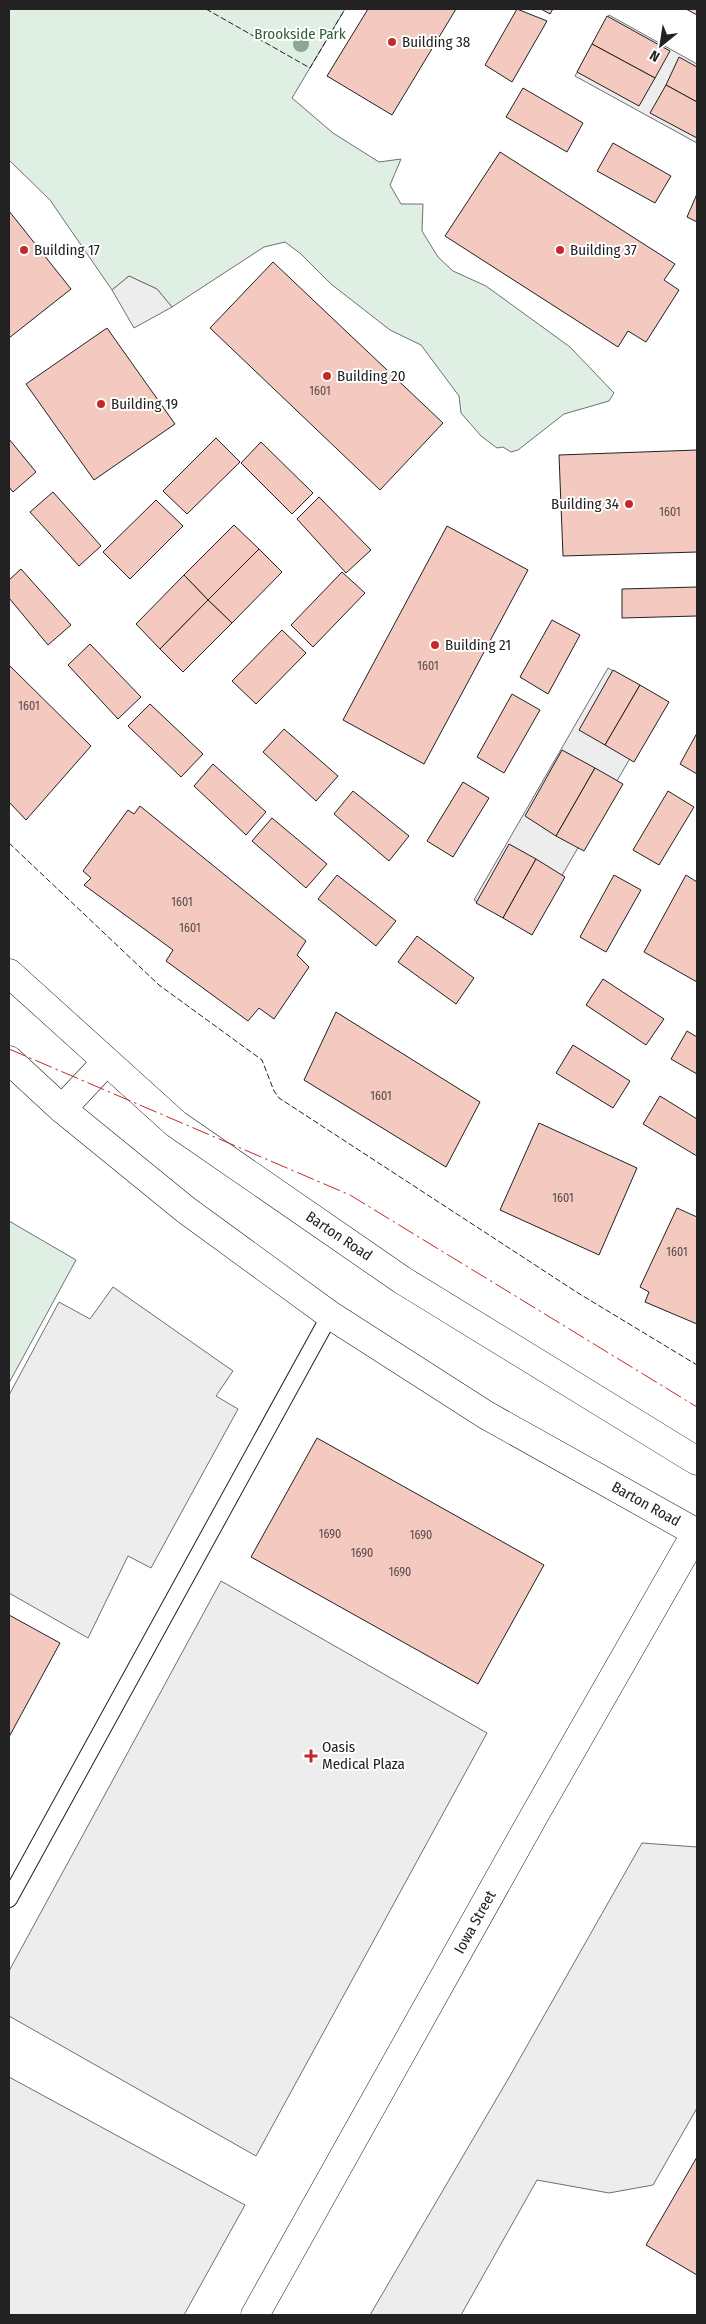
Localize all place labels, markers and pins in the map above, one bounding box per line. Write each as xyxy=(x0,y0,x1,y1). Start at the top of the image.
place label: Building 38 xyxy=(402,33,470,51)
marker: Building 38 xyxy=(386,36,398,48)
place label: Building 17 xyxy=(34,241,100,259)
place label: Building 37 xyxy=(570,241,637,259)
marker: Building 17 xyxy=(18,244,30,256)
marker: Building 37 xyxy=(554,244,566,256)
place label: Building 20 xyxy=(337,367,405,385)
marker: Building 20 xyxy=(321,370,333,382)
place label: Building 19 xyxy=(111,395,178,413)
marker: Building 19 xyxy=(95,398,107,410)
place label: Building 34 xyxy=(551,495,619,513)
marker: Building 34 xyxy=(623,498,635,510)
place label: Building 21 xyxy=(445,636,511,654)
marker: Building 21 xyxy=(429,639,441,651)
place label: Oasis Medical Plaza xyxy=(322,1738,405,1773)
marker: Oasis Medical Plaza xyxy=(304,1749,318,1763)

